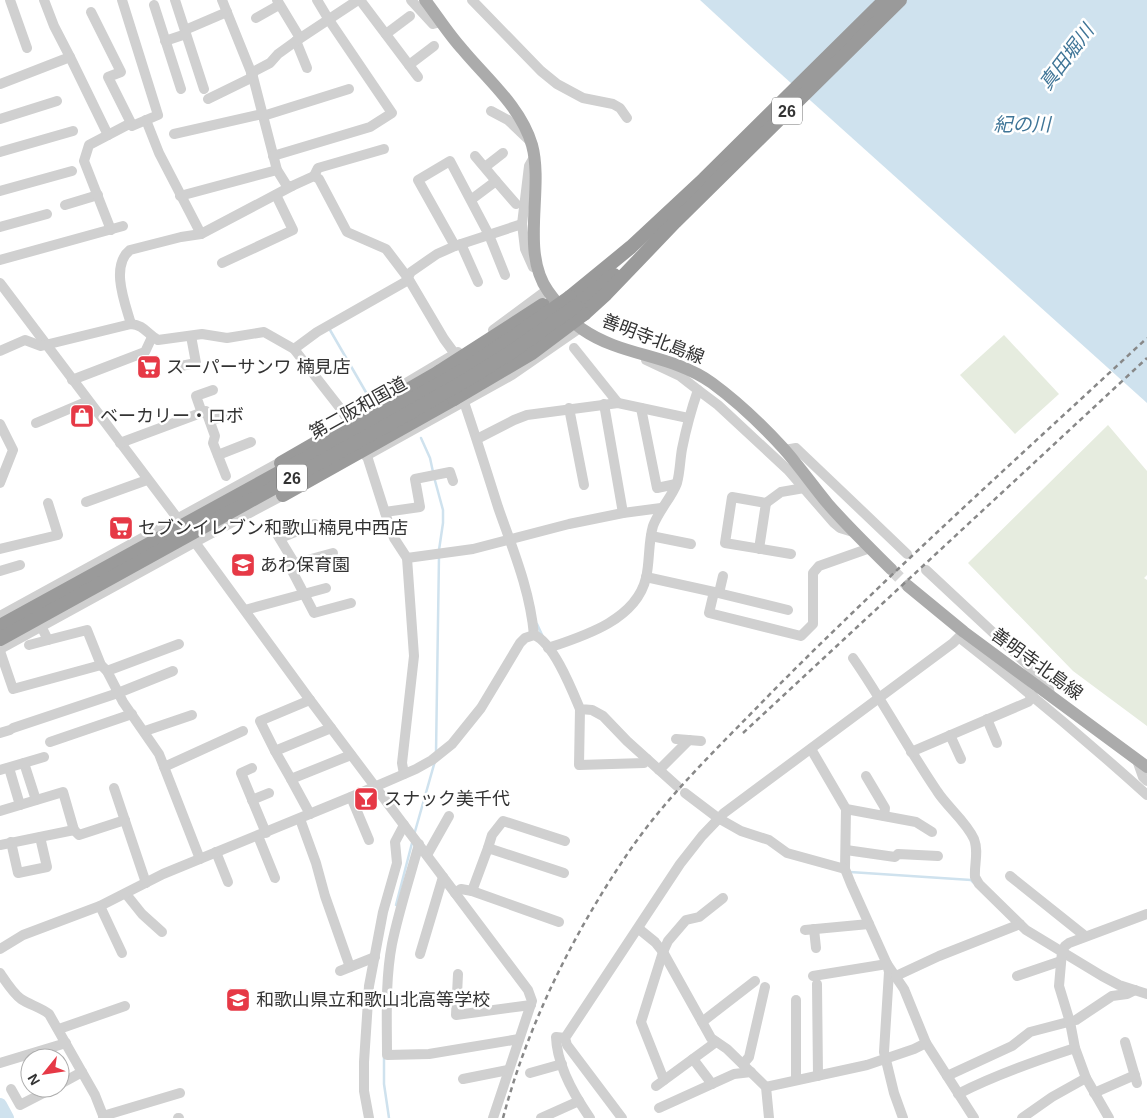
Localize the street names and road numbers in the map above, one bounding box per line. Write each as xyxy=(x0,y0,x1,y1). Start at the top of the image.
road number: 26 xyxy=(772,98,802,124)
street label: 善明寺北島線 xyxy=(599,310,707,368)
street label: 第二阪和国道 xyxy=(306,373,410,443)
road number: 26 xyxy=(277,464,307,492)
street label: 善明寺北島線 xyxy=(987,624,1087,704)

